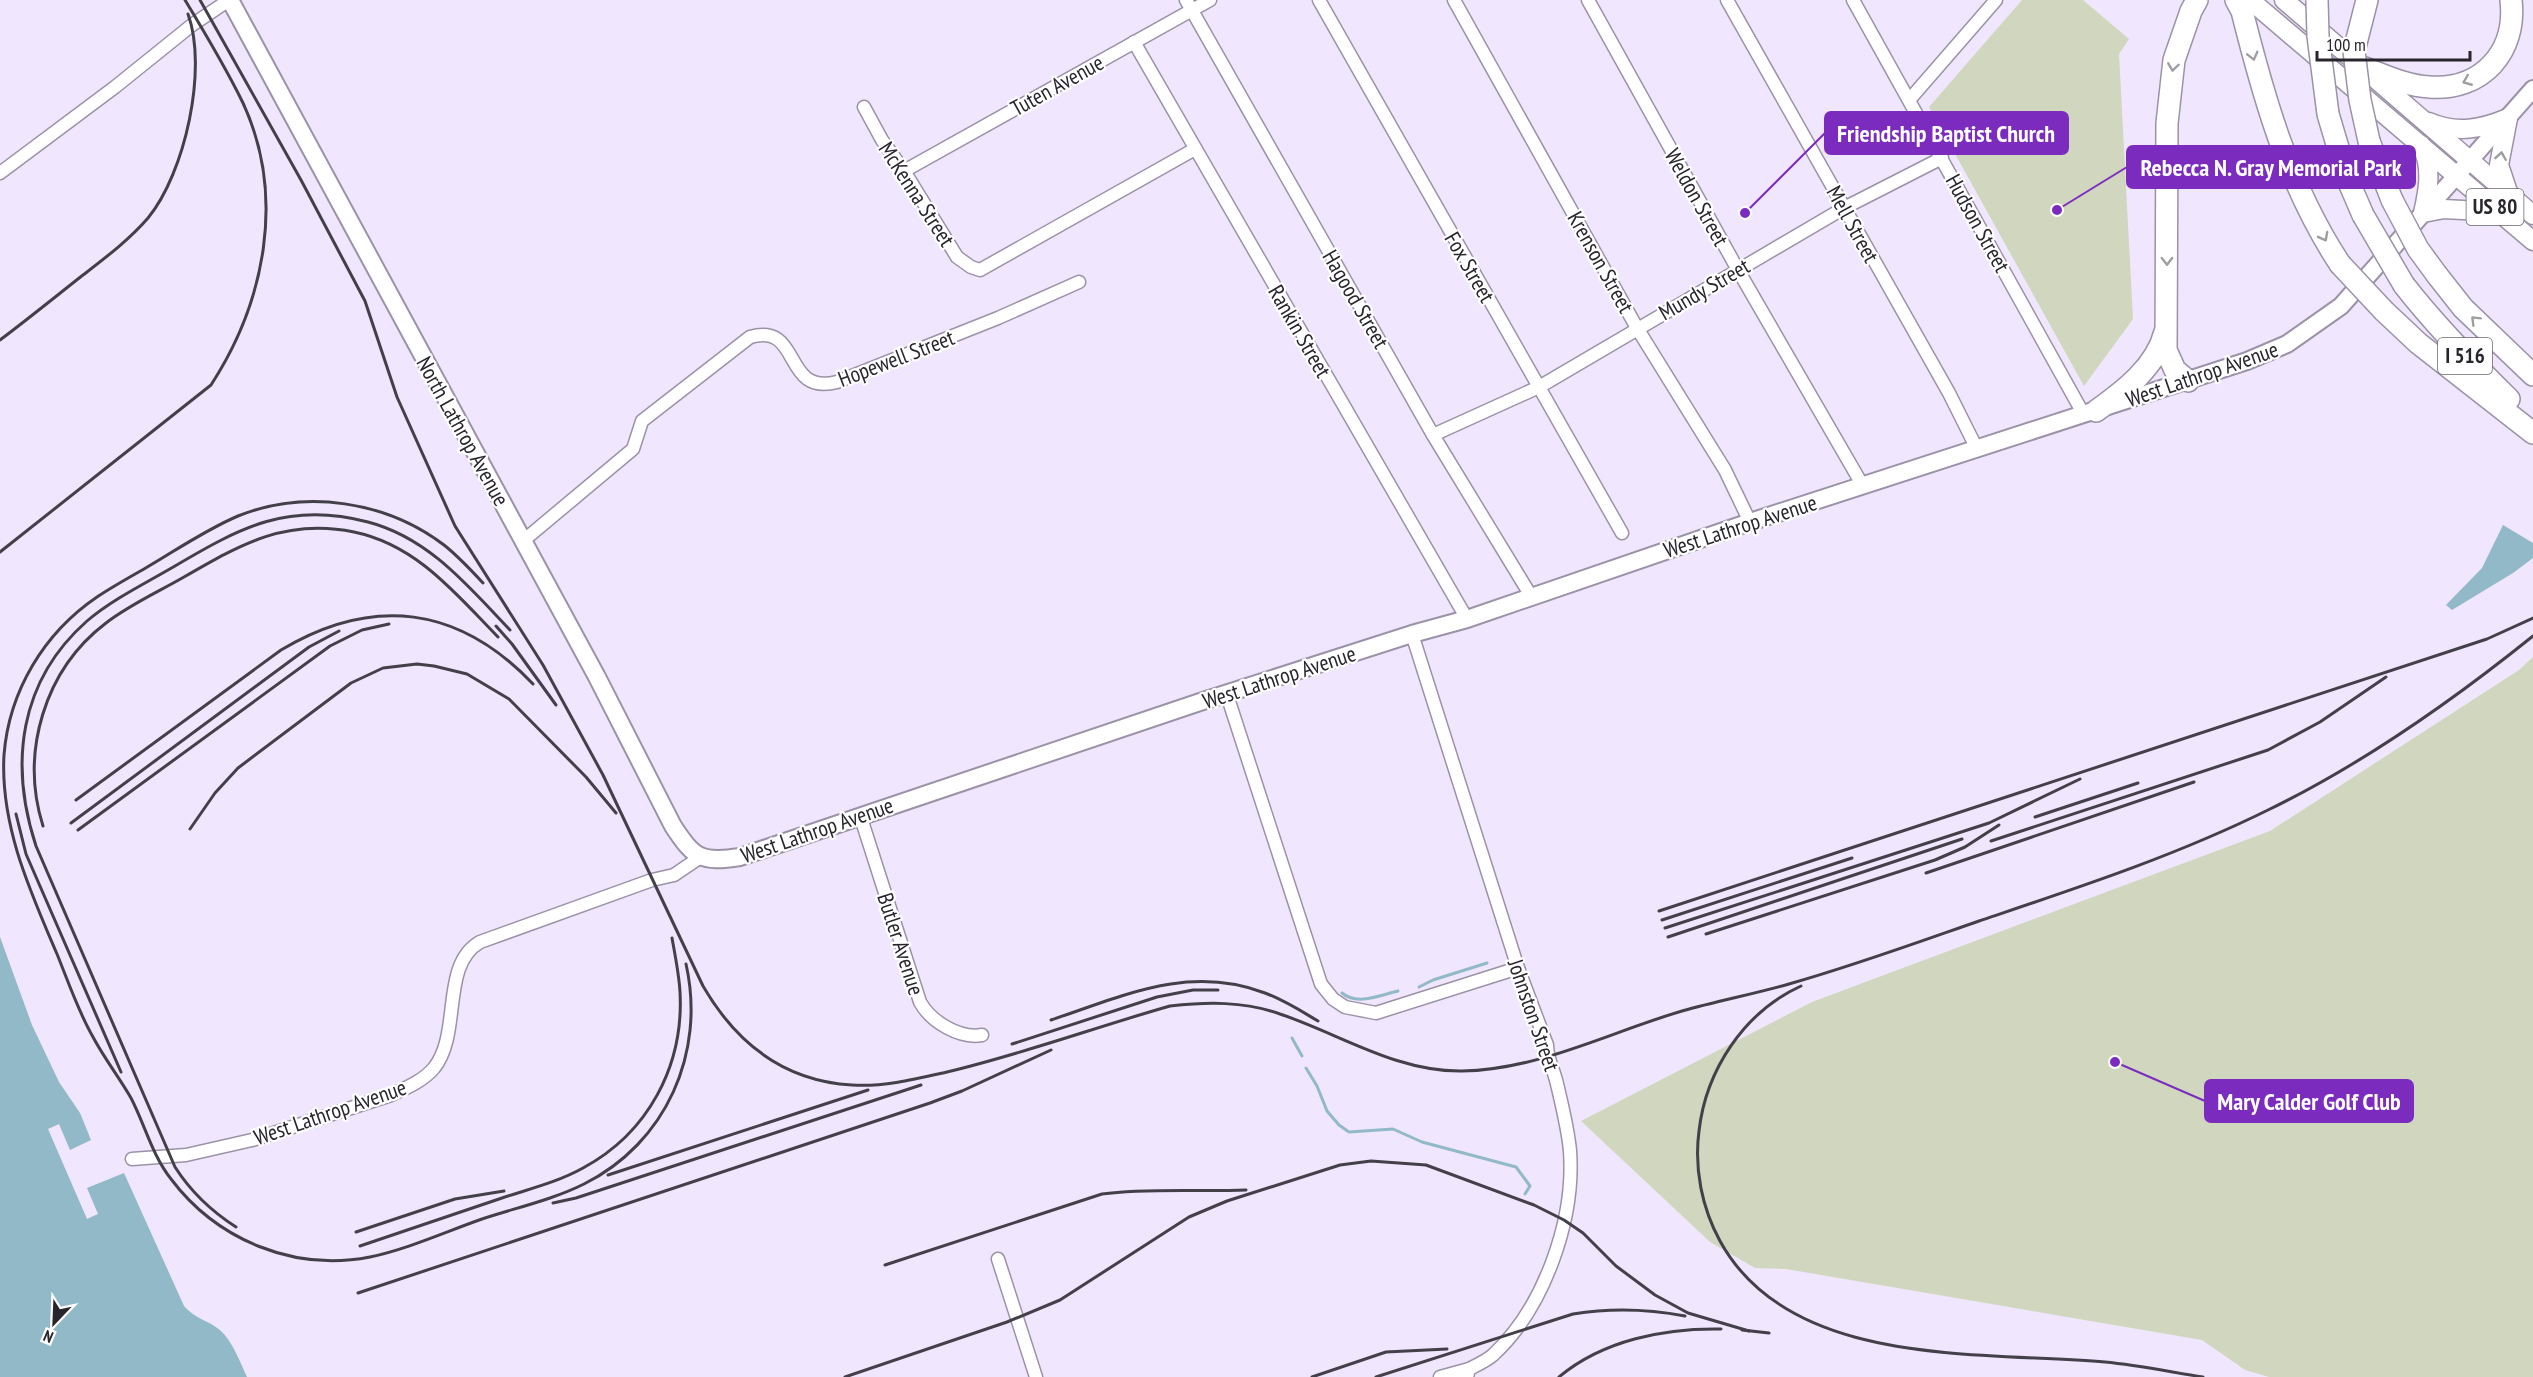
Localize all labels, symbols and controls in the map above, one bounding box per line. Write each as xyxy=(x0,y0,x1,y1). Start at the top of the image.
scale bar xyxy=(2317,24,2470,62)
text: 100 m xyxy=(2326,33,2366,56)
street label: Tuten Avenue xyxy=(1006,48,1108,122)
one-way arrow xyxy=(2246,51,2259,61)
one-way arrow xyxy=(2168,62,2180,71)
one-way arrow xyxy=(2462,74,2473,86)
callout: Friendship Baptist Church xyxy=(1825,112,2068,154)
text: Friendship Baptist Church xyxy=(1837,118,2055,149)
street label: McKenna Street xyxy=(873,136,961,252)
street label: Weldon Street xyxy=(1659,143,1735,251)
callout: Rebecca N. Gray Memorial Park xyxy=(2127,146,2415,188)
text: Rebecca N. Gray Memorial Park xyxy=(2140,152,2402,183)
one-way arrow xyxy=(2494,152,2507,162)
street label: Hudson Street xyxy=(1940,169,2016,277)
street label: Mell Street xyxy=(1820,181,1886,267)
road number: US 80 xyxy=(2466,189,2524,225)
street label: Krenson Street xyxy=(1562,206,1640,318)
street label: Fox Street xyxy=(1439,227,1501,307)
one-way arrow xyxy=(2317,231,2328,241)
street label: Hagood Street xyxy=(1317,245,1395,353)
street label: Mundy Street xyxy=(1653,252,1755,326)
one-way arrow xyxy=(2161,257,2173,266)
street label: Rankin Street xyxy=(1262,280,1338,382)
one-way arrow xyxy=(2472,317,2483,328)
street label: Hopewell Street xyxy=(834,323,958,393)
street label: West Lathrop Avenue xyxy=(2122,335,2282,413)
road number: I 516 xyxy=(2438,338,2492,374)
street label: North Lathrop Avenue xyxy=(410,351,516,511)
street label: West Lathrop Avenue xyxy=(1660,488,1820,564)
street label: West Lathrop Avenue xyxy=(1199,639,1359,715)
street label: West Lathrop Avenue xyxy=(737,791,897,869)
street label: Butler Avenue xyxy=(871,889,931,999)
street label: Johnston Street xyxy=(1501,954,1566,1075)
street label: West Lathrop Avenue xyxy=(250,1073,410,1151)
callout: Mary Calder Golf Club xyxy=(2205,1080,2413,1122)
text: Mary Calder Golf Club xyxy=(2217,1086,2401,1117)
north arrow xyxy=(24,1293,84,1353)
text: N xyxy=(40,1326,56,1348)

